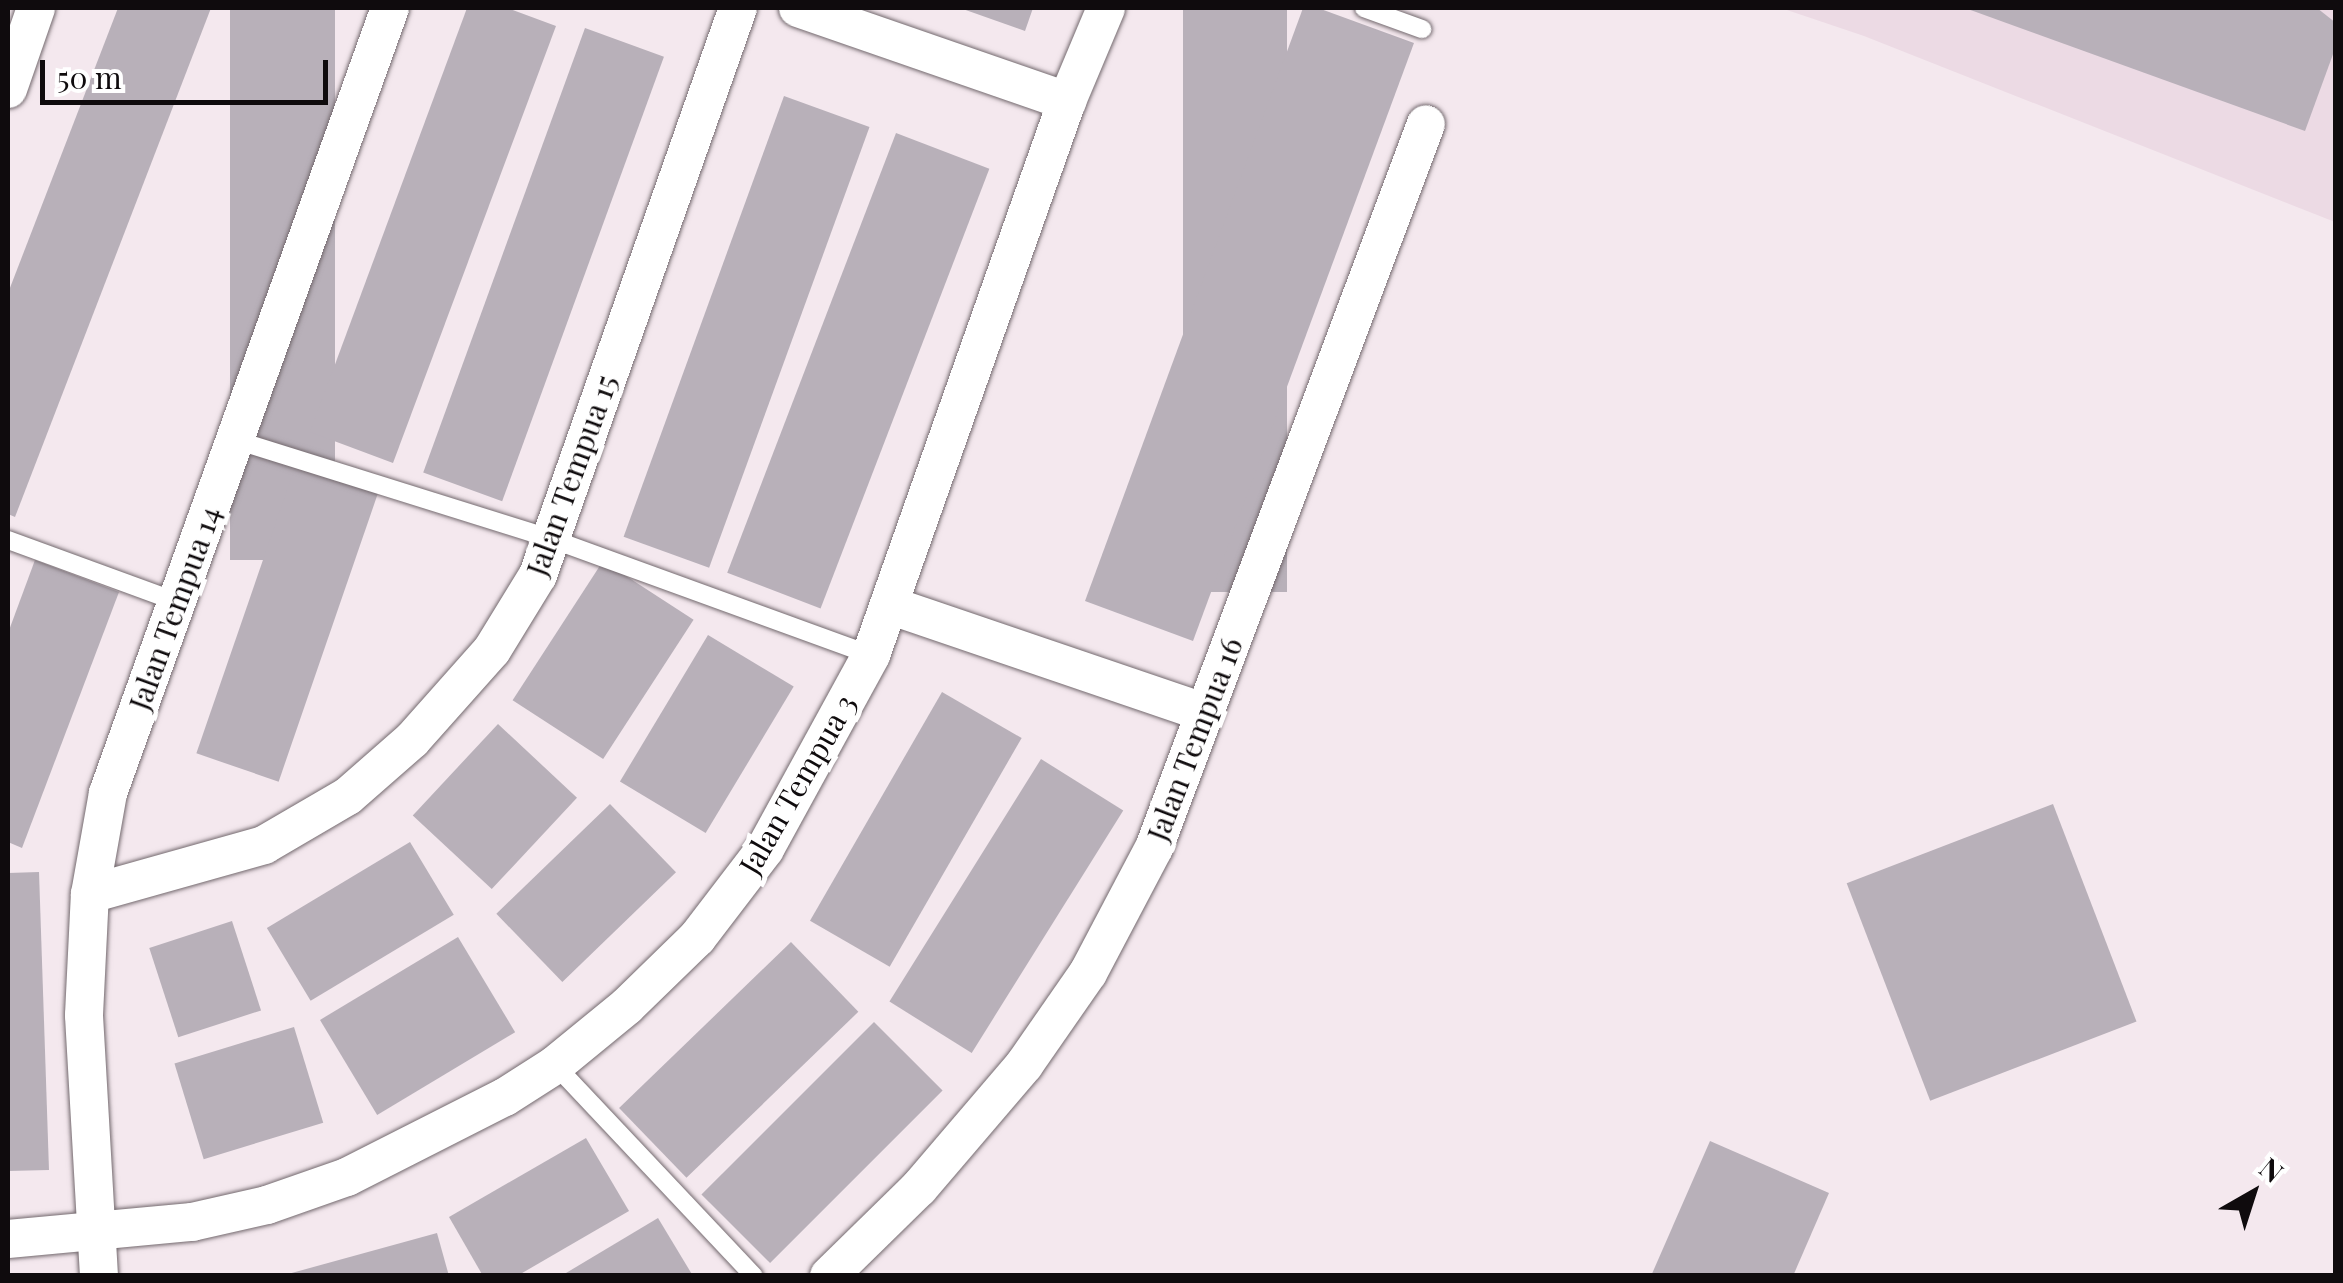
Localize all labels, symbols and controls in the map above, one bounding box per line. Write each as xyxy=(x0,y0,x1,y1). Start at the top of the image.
scale bar xyxy=(45,40,332,102)
text: 50 m xyxy=(57,57,122,97)
street label: Jalan Tempua 15 xyxy=(518,369,624,581)
street label: Jalan Tempua 14 xyxy=(120,501,228,715)
street label: Jalan Tempua 16 xyxy=(1138,632,1250,846)
street label: Jalan Tempua 3 xyxy=(731,687,863,881)
north arrow xyxy=(2203,1143,2303,1243)
text: N xyxy=(2253,1149,2292,1190)

